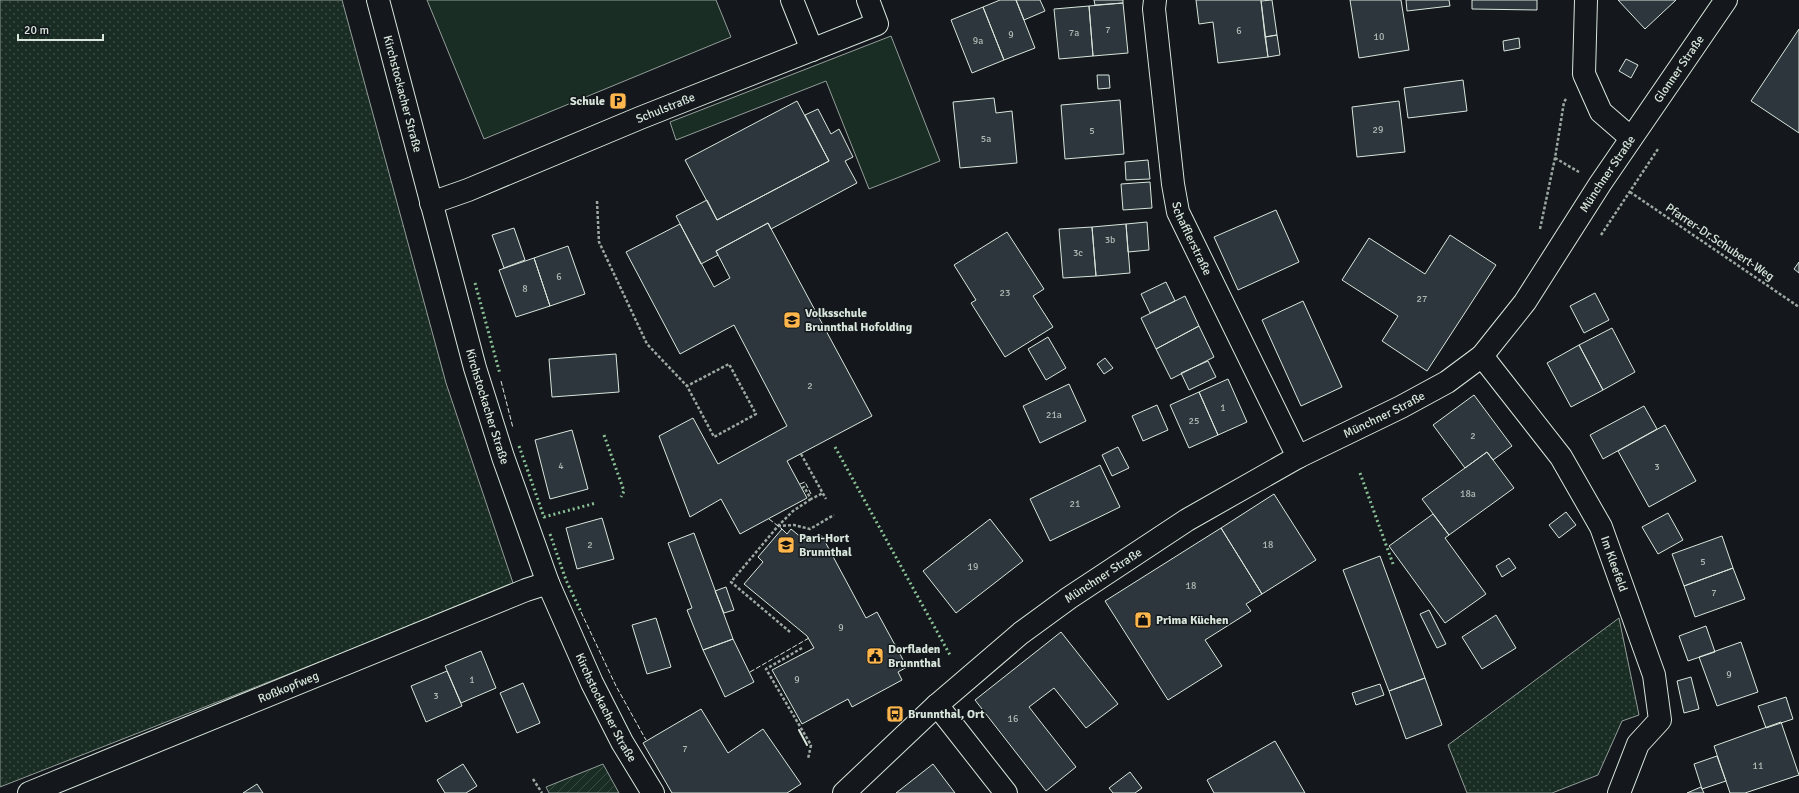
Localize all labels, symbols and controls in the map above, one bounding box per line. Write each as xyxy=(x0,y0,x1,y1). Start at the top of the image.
scale bar xyxy=(18,16,103,42)
text: 20 m xyxy=(24,23,49,38)
house number: 7 xyxy=(1105,24,1111,36)
house number: 6 xyxy=(1236,25,1242,37)
house number: 7a xyxy=(1069,27,1079,39)
house number: 9 xyxy=(1008,29,1014,41)
house number: 10 xyxy=(1374,31,1384,43)
street label: Glonner Straße xyxy=(1651,33,1708,106)
street label: Kirchstockacher Straße xyxy=(380,34,425,154)
house number: 9a xyxy=(973,35,983,47)
street label: Schulstraße xyxy=(634,90,697,127)
parking icon: Schule xyxy=(608,91,628,111)
place label: Schule xyxy=(570,94,605,109)
house number: 29 xyxy=(1373,124,1383,136)
house number: 5 xyxy=(1089,125,1095,137)
house number: 5a xyxy=(981,133,991,145)
street label: Münchner Straße xyxy=(1577,133,1639,215)
street label: Schafflerstraße xyxy=(1168,200,1215,278)
street label: Pfarrer-Dr.Schubert-Weg xyxy=(1663,200,1777,284)
house number: 3b xyxy=(1105,234,1115,246)
house number: 3c xyxy=(1073,247,1083,259)
house number: 6 xyxy=(556,271,562,283)
house number: 8 xyxy=(522,283,528,295)
house number: 23 xyxy=(1000,287,1010,299)
house number: 27 xyxy=(1417,293,1427,305)
place label: Volksschule Brunnthal Hofolding xyxy=(805,306,913,335)
school or university icon: Volksschule Brunnthal Hofolding xyxy=(782,310,802,330)
street label: Kirchstockacher Straße xyxy=(462,347,512,467)
house number: 2 xyxy=(807,380,813,392)
street label: Münchner Straße xyxy=(1341,388,1428,442)
house number: 1 xyxy=(1220,402,1226,414)
house number: 21a xyxy=(1046,409,1062,421)
house number: 25 xyxy=(1189,415,1199,427)
house number: 2 xyxy=(1470,430,1476,442)
house number: 4 xyxy=(558,460,564,472)
house number: 3 xyxy=(1654,461,1660,473)
house number: 18a xyxy=(1460,488,1476,500)
house number: 21 xyxy=(1070,498,1080,510)
place label: Pari-Hort Brunnthal xyxy=(799,531,852,560)
street label: Im Kleefeld xyxy=(1597,534,1631,594)
school or university icon: Pari-Hort Brunnthal xyxy=(776,535,796,555)
house number: 2 xyxy=(587,539,593,551)
house number: 18 xyxy=(1263,539,1273,551)
street label: Münchner Straße xyxy=(1062,545,1145,607)
house number: 5 xyxy=(1700,556,1706,568)
house number: 19 xyxy=(968,561,978,573)
house number: 18 xyxy=(1186,580,1196,592)
house number: 7 xyxy=(1711,587,1717,599)
shop icon: Prima Küchen xyxy=(1133,610,1153,630)
place label: Prima Küchen xyxy=(1156,613,1229,628)
house number: 9 xyxy=(838,622,844,634)
place label: Dorfladen Brunnthal xyxy=(888,642,941,671)
public building icon: Dorfladen Brunnthal xyxy=(865,646,885,666)
street label: Kirchstockacher Straße xyxy=(572,651,639,765)
street label: Roßkopfweg xyxy=(256,668,321,707)
house number: 9 xyxy=(1726,669,1732,681)
house number: 1 xyxy=(469,674,475,686)
house number: 9 xyxy=(794,674,800,686)
house number: 3 xyxy=(433,690,439,702)
bus stop icon: Brunnthal, Ort xyxy=(885,704,905,724)
place label: Brunnthal, Ort xyxy=(908,707,985,722)
house number: 16 xyxy=(1008,713,1018,725)
house number: 7 xyxy=(682,743,688,755)
house number: 11 xyxy=(1753,760,1763,772)

